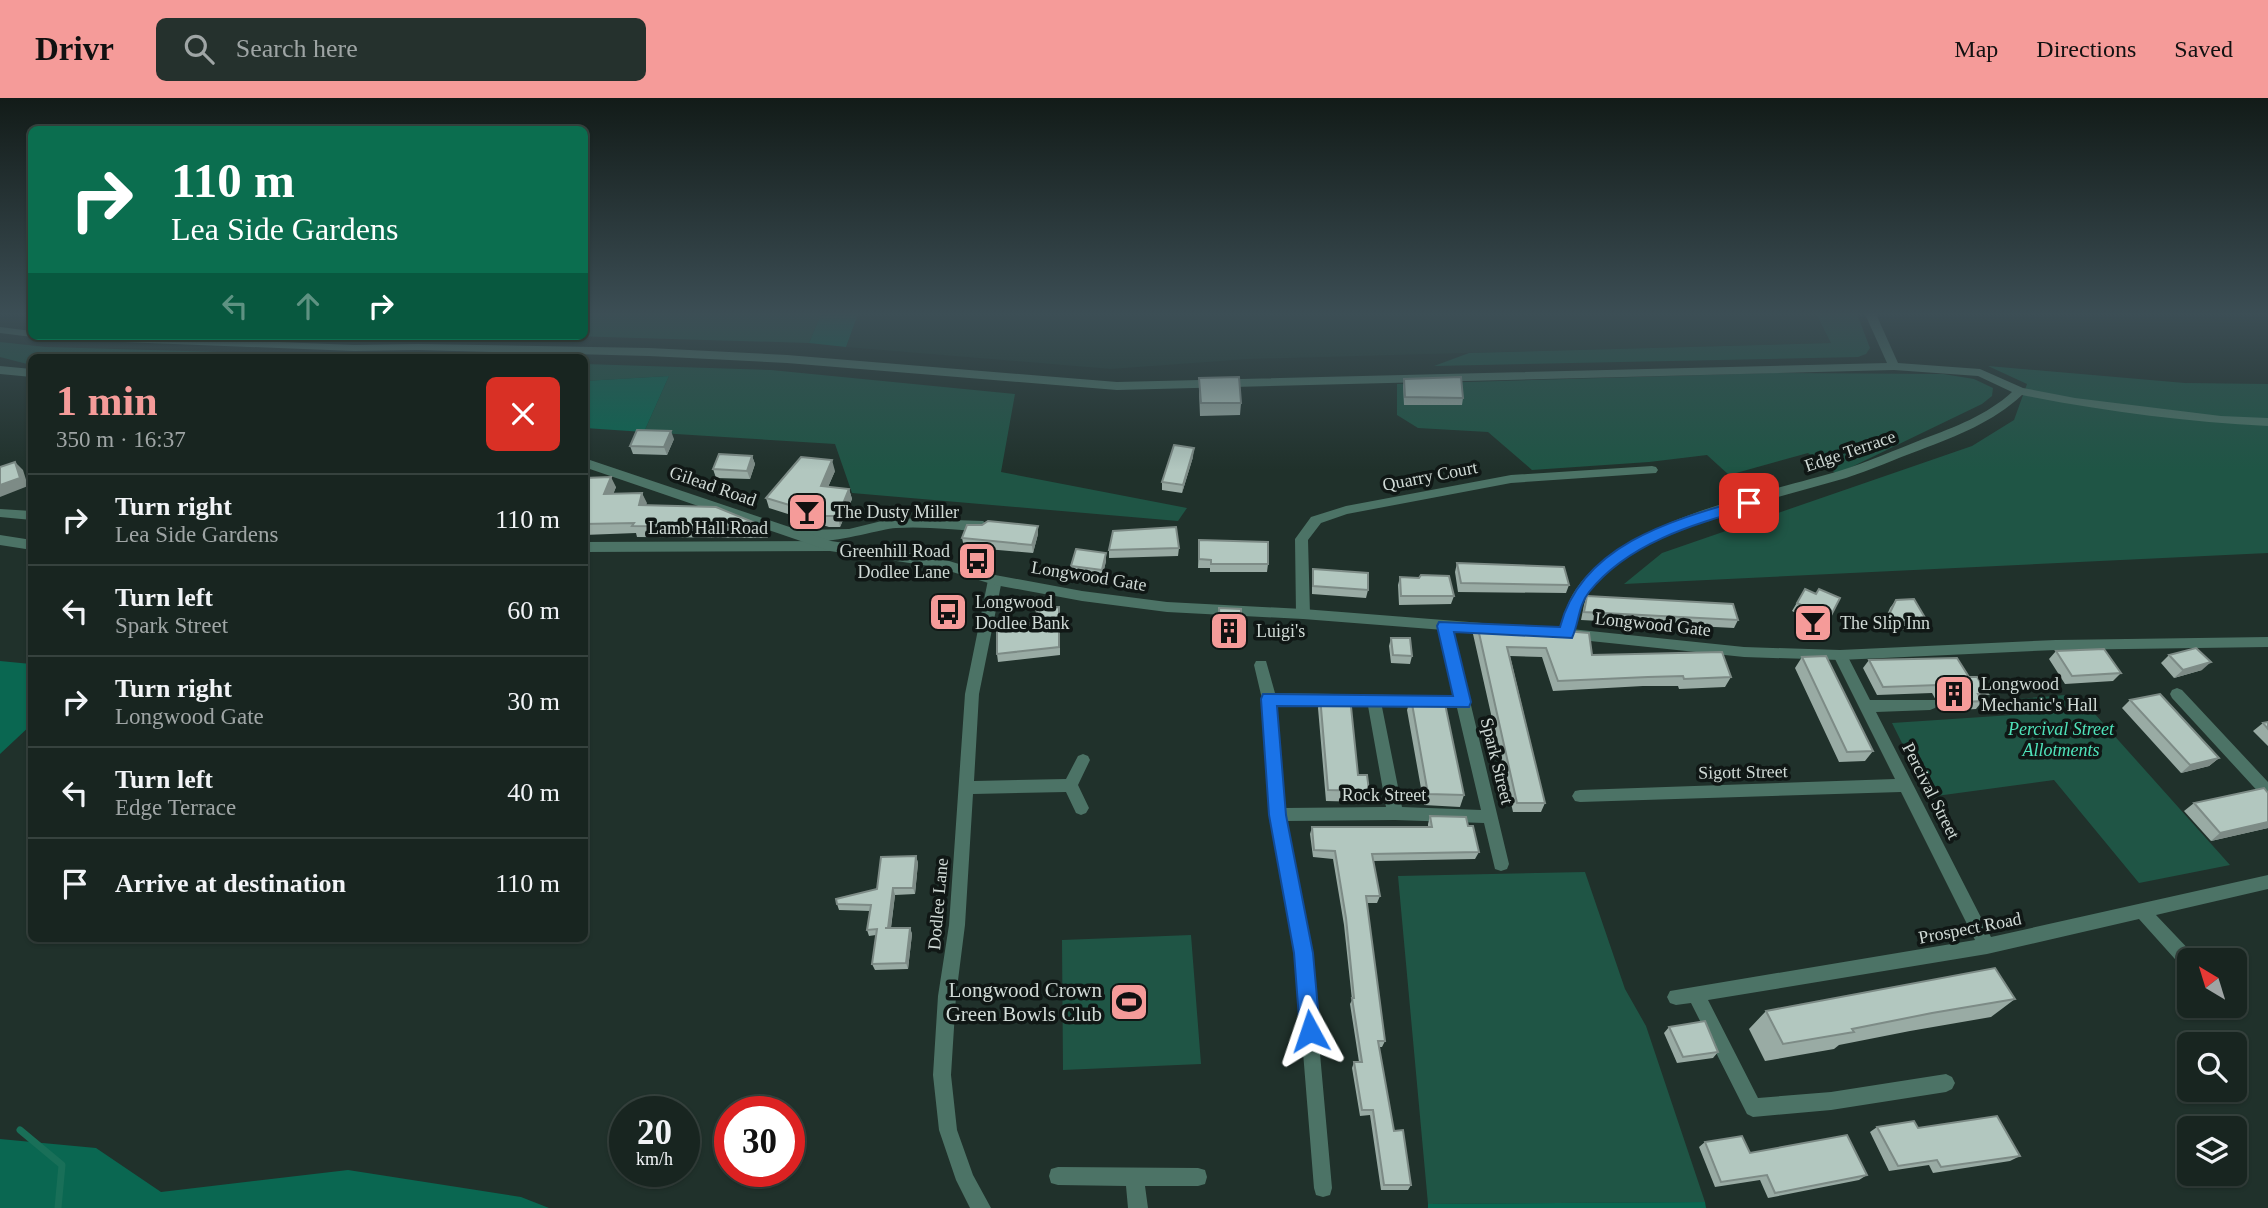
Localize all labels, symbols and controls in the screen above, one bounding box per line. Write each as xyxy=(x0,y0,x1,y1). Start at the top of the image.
search box xyxy=(156,18,646,81)
icon: search xyxy=(180,30,218,68)
text: Drivr xyxy=(35,31,114,67)
text: Search here xyxy=(236,34,358,63)
text: Map xyxy=(1954,36,1998,62)
text: Directions xyxy=(2036,36,2136,62)
text: Saved xyxy=(2174,36,2233,62)
text: 110 m xyxy=(171,153,295,208)
icon: right xyxy=(56,154,147,245)
text: Lea Side Gardens xyxy=(171,211,398,247)
icon: left xyxy=(216,287,254,325)
icon: ahead xyxy=(289,287,327,325)
icon: right xyxy=(362,287,400,325)
button: close xyxy=(486,377,560,451)
text: 1 min xyxy=(56,378,158,424)
street label: Edge Terrace xyxy=(1802,426,1898,476)
text: 350 m · 16:37 xyxy=(56,427,186,452)
street label: Quarry Court xyxy=(1381,457,1479,495)
street label: Gilead Road xyxy=(667,462,759,510)
pin xyxy=(1719,473,1779,533)
icon: arrive xyxy=(1730,484,1768,522)
bar icon: The Dusty Miller xyxy=(786,491,828,533)
text: Turn right xyxy=(115,492,232,521)
icon: right xyxy=(56,501,94,539)
place label: The Dusty Miller xyxy=(834,502,959,522)
text: 110 m xyxy=(495,505,560,534)
street label: Lamb Hall Road xyxy=(648,518,768,538)
text: Lea Side Gardens xyxy=(115,522,279,547)
bus stop icon: Greenhill Road Dodlee Lane xyxy=(956,540,998,582)
place label: Greenhill Road Dodlee Lane xyxy=(840,541,950,582)
street label: Longwood Gate xyxy=(1030,557,1148,595)
text: Turn left xyxy=(115,583,213,612)
bus stop icon: Longwood Dodlee Bank xyxy=(927,591,969,633)
icon: left xyxy=(56,592,94,630)
place label: Longwood Dodlee Bank xyxy=(975,592,1069,633)
text: 60 m xyxy=(507,596,560,625)
bar icon: The Slip Inn xyxy=(1792,602,1834,644)
street label: Longwood Gate xyxy=(1594,608,1712,640)
building icon: Luigi's xyxy=(1208,610,1250,652)
text: Spark Street xyxy=(115,613,228,638)
place label: The Slip Inn xyxy=(1840,613,1930,633)
place label: Luigi's xyxy=(1256,621,1305,641)
building icon: Longwood Mechanic's Hall xyxy=(1933,673,1975,715)
text: Turn right xyxy=(115,674,232,703)
place label: Longwood Mechanic's Hall xyxy=(1981,674,2098,715)
icon: right xyxy=(56,683,94,721)
text: 30 m xyxy=(507,687,560,716)
text: Longwood Gate xyxy=(115,704,264,729)
street label: Spark Street xyxy=(1477,716,1517,806)
park label: Percival Street Allotments xyxy=(2007,719,2115,760)
street label: Percival Street xyxy=(1898,739,1964,843)
street label: Sigott Street xyxy=(1698,761,1788,783)
text: Turn left xyxy=(115,765,213,794)
icon: left xyxy=(56,774,94,812)
text: 40 m xyxy=(507,778,560,807)
street label: Rock Street xyxy=(1342,785,1426,805)
text: Edge Terrace xyxy=(115,795,236,820)
street label: Dodlee Lane xyxy=(924,857,952,951)
icon: arrive xyxy=(56,865,94,903)
text: Arrive at destination xyxy=(115,869,346,898)
text: 110 m xyxy=(495,869,560,898)
street label: Prospect Road xyxy=(1917,908,2023,948)
north arrow xyxy=(2177,948,2247,1018)
map controls xyxy=(2177,948,2247,1186)
place label: Longwood Crown Green Bowls Club xyxy=(946,978,1102,1026)
sports icon: Longwood Crown Green Bowls Club xyxy=(1108,981,1150,1023)
position arrow xyxy=(1273,994,1347,1068)
button: search xyxy=(2177,1032,2247,1102)
speed limit sign: 30 xyxy=(714,1096,805,1187)
text: 20 xyxy=(637,1113,672,1152)
button: layers xyxy=(2177,1116,2247,1186)
text: km/h xyxy=(636,1149,673,1169)

